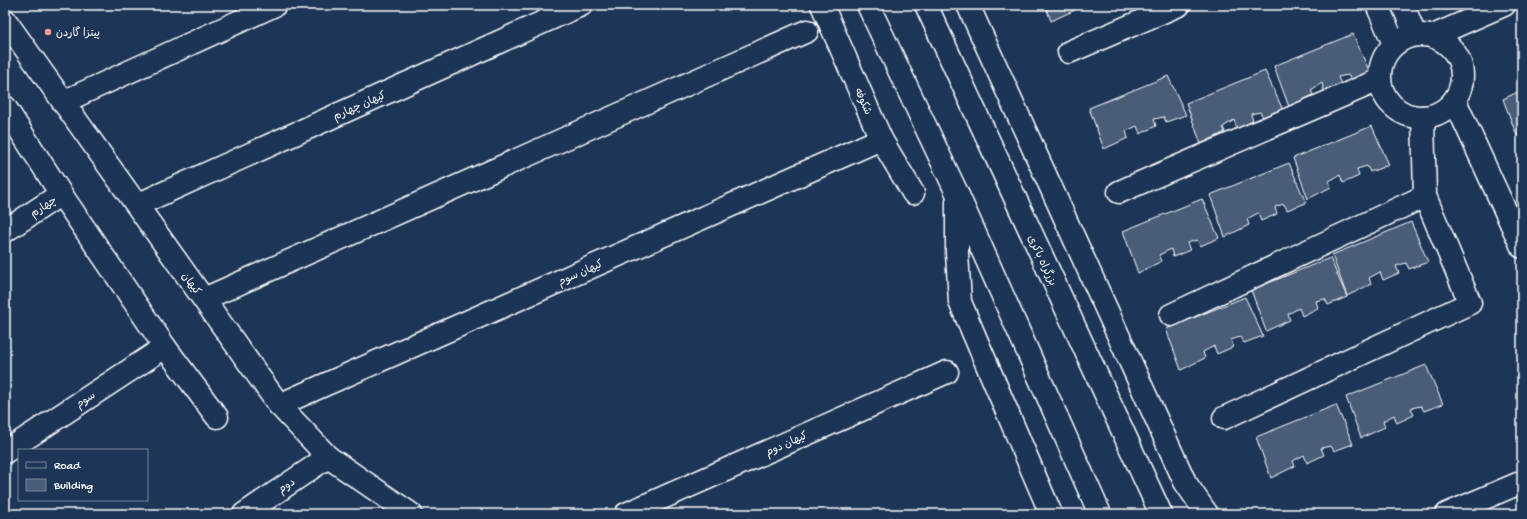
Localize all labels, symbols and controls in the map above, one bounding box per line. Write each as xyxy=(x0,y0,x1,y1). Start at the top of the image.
place label: پیتزا گاردن xyxy=(56,26,100,40)
marker: پیتزا گاردن xyxy=(43,27,53,37)
street label: شکوفه xyxy=(851,86,874,117)
street label: کیهان چهارم xyxy=(331,89,389,125)
street label: چهارم xyxy=(28,194,60,221)
street label: بزرگراه باکری xyxy=(1024,233,1060,288)
street label: کیهان سوم xyxy=(556,258,606,290)
street label: کیهان xyxy=(178,270,203,298)
street label: سوم xyxy=(74,390,99,412)
street label: کیهان دوم xyxy=(763,429,810,460)
legend xyxy=(18,449,148,501)
text: Road xyxy=(54,460,81,474)
street label: دوم xyxy=(276,477,298,497)
text: Building xyxy=(53,480,93,494)

